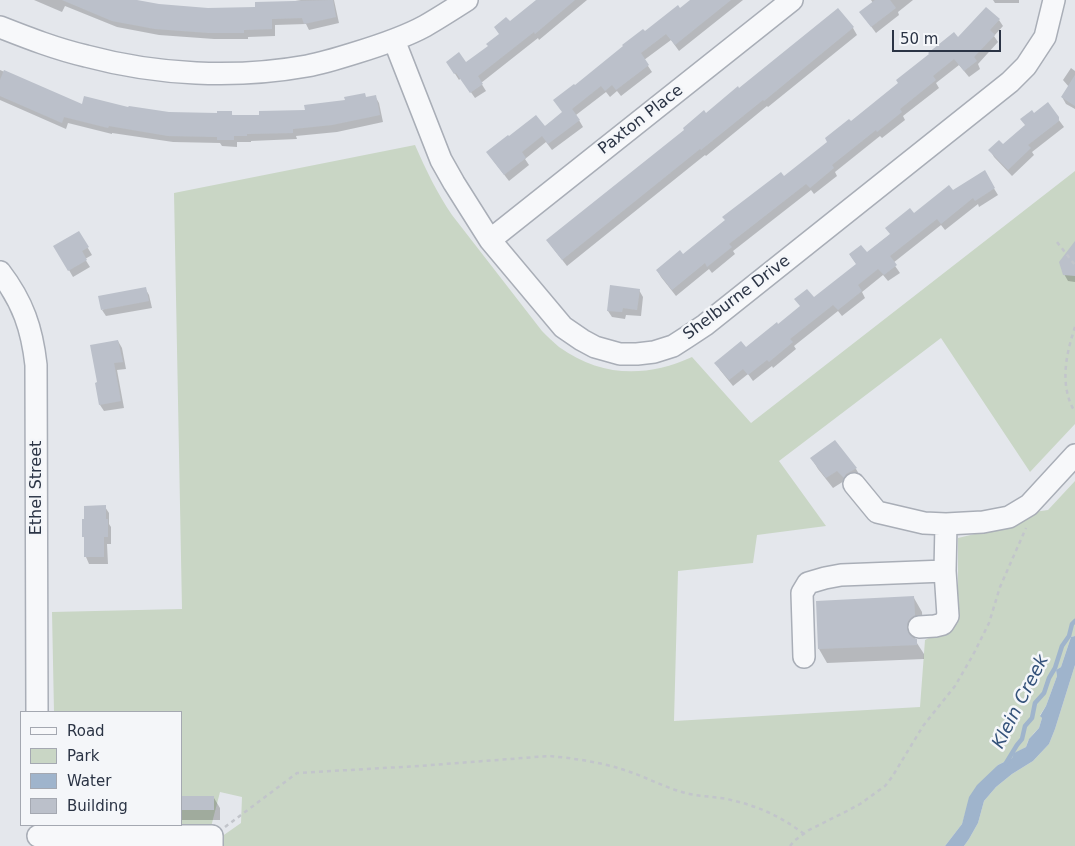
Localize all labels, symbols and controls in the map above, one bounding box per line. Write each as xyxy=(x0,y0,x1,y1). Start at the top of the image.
scale bar xyxy=(895,20,1004,52)
text: 50 m xyxy=(900,30,938,48)
street label: Paxton Place xyxy=(595,81,687,159)
street label: Shelburne Drive xyxy=(680,252,794,344)
street label: Ethel Street xyxy=(27,441,47,535)
water label: Klein Creek xyxy=(988,651,1054,753)
legend xyxy=(20,711,182,826)
text: Road xyxy=(67,722,105,740)
text: Park xyxy=(67,747,99,765)
text: Water xyxy=(67,772,111,790)
text: Building xyxy=(67,797,128,815)

